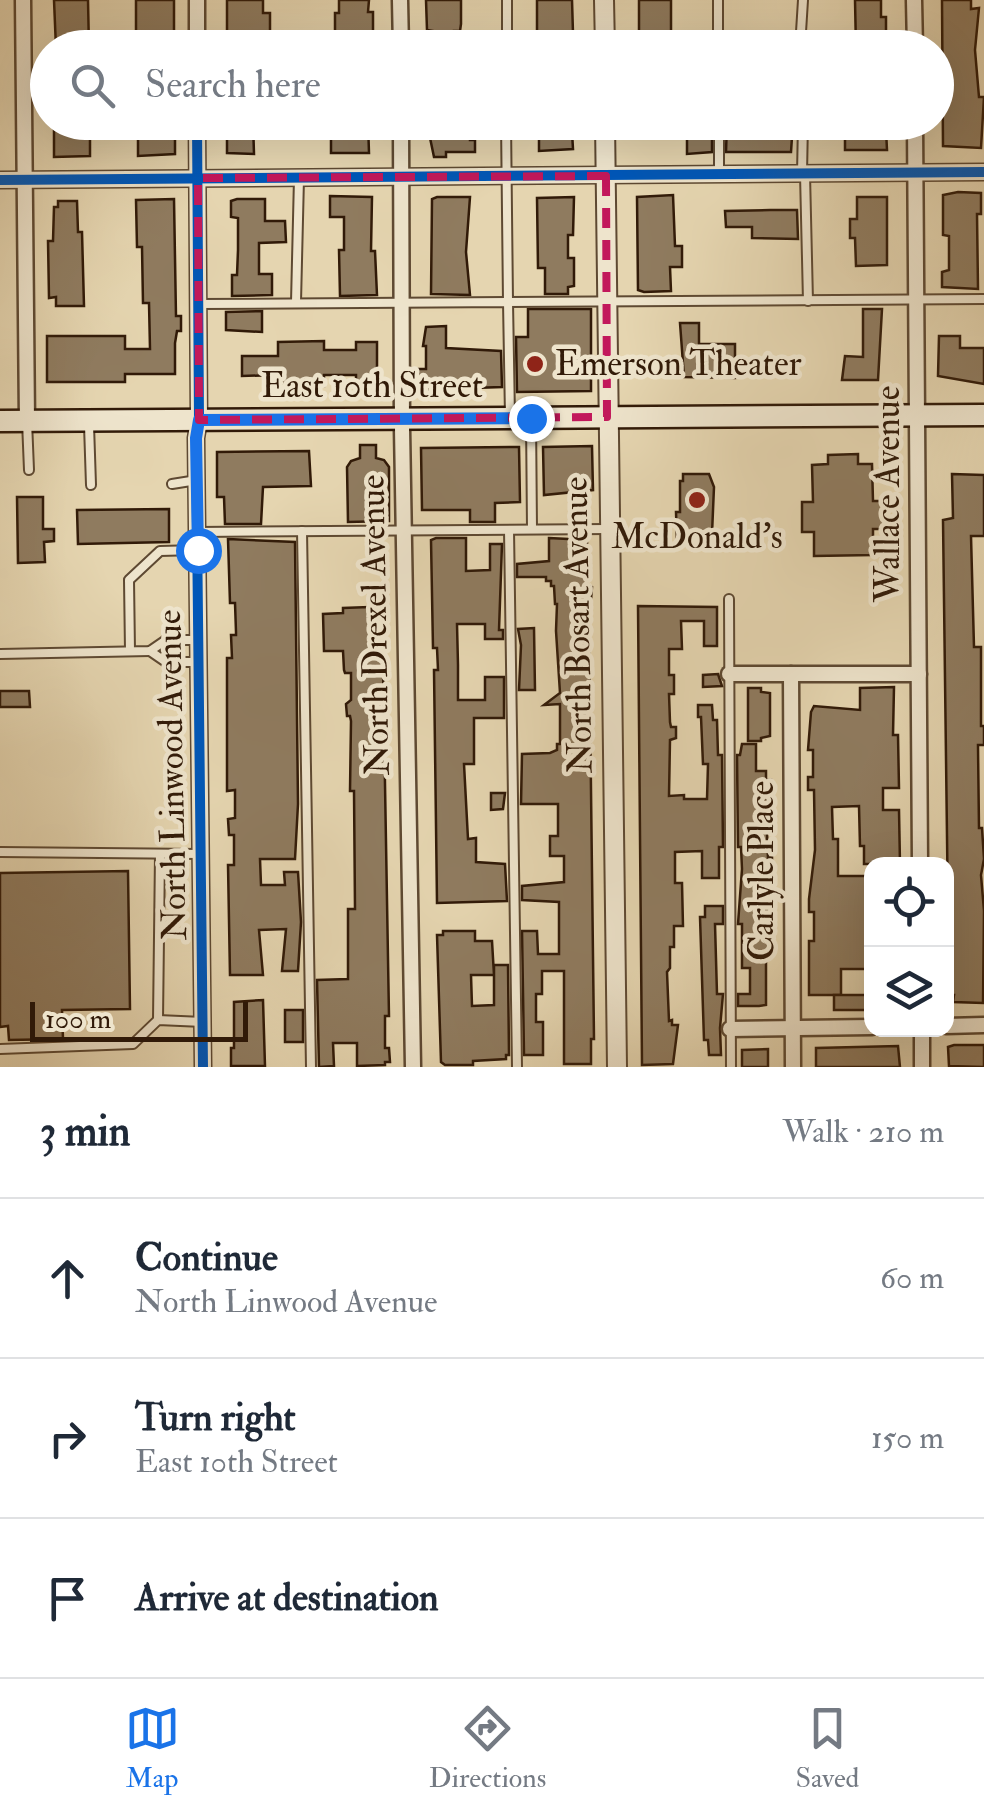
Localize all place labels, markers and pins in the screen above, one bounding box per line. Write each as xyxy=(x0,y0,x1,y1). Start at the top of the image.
place label: Emerson Theater xyxy=(555,342,802,386)
marker: Emerson Theater xyxy=(524,353,546,375)
marker: McDonald's xyxy=(686,489,708,511)
place label: McDonald's xyxy=(611,515,783,559)

